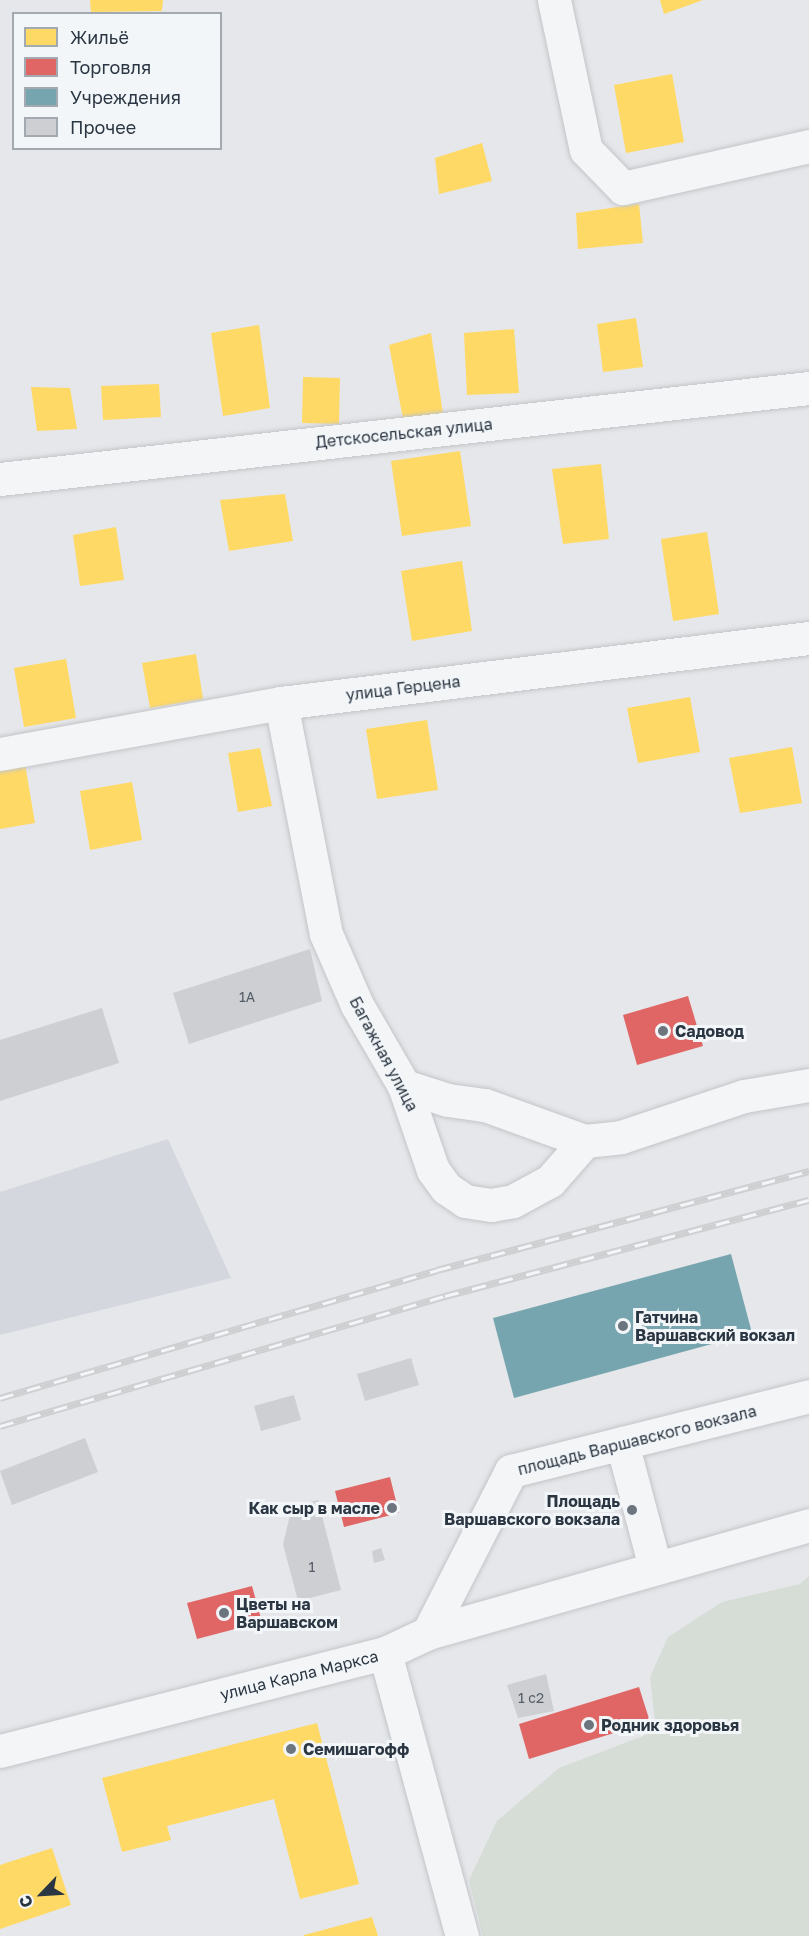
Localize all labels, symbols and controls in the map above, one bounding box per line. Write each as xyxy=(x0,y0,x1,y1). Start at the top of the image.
legend xyxy=(12,12,222,150)
text: Жильё xyxy=(70,26,129,48)
text: Торговля xyxy=(70,56,151,78)
text: Учреждения xyxy=(70,86,181,108)
text: Прочее xyxy=(70,116,136,138)
street label: Детскосельская улица xyxy=(314,414,494,452)
street label: улица Герцена xyxy=(345,671,461,705)
house number: 1А xyxy=(239,989,255,1005)
street label: Багажная улица xyxy=(346,993,422,1115)
place label: Садовод xyxy=(675,1021,744,1041)
marker: Садовод xyxy=(656,1024,670,1038)
place label: Гатчина Варшавский вокзал xyxy=(635,1307,795,1345)
marker: Гатчина Варшавский вокзал xyxy=(616,1319,630,1333)
street label: площадь Варшавского вокзала xyxy=(516,1401,758,1479)
place label: Площадь Варшавского вокзала xyxy=(444,1491,620,1529)
place label: Как сыр в масле xyxy=(248,1498,380,1518)
marker: Как сыр в масле xyxy=(385,1501,399,1515)
marker: Площадь Варшавского вокзала xyxy=(625,1503,639,1517)
house number: 1 xyxy=(309,1559,315,1575)
place label: Цветы на Варшавском xyxy=(236,1594,338,1632)
marker: Цветы на Варшавском xyxy=(217,1606,231,1620)
street label: улица Карла Маркса xyxy=(218,1646,380,1704)
house number: 1 с2 xyxy=(518,1690,544,1706)
place label: Родник здоровья xyxy=(601,1715,739,1735)
marker: Родник здоровья xyxy=(582,1718,596,1732)
place label: Семишагофф xyxy=(303,1739,409,1759)
marker: Семишагофф xyxy=(284,1742,298,1756)
north arrow xyxy=(12,1864,72,1924)
text: С xyxy=(14,1892,37,1911)

